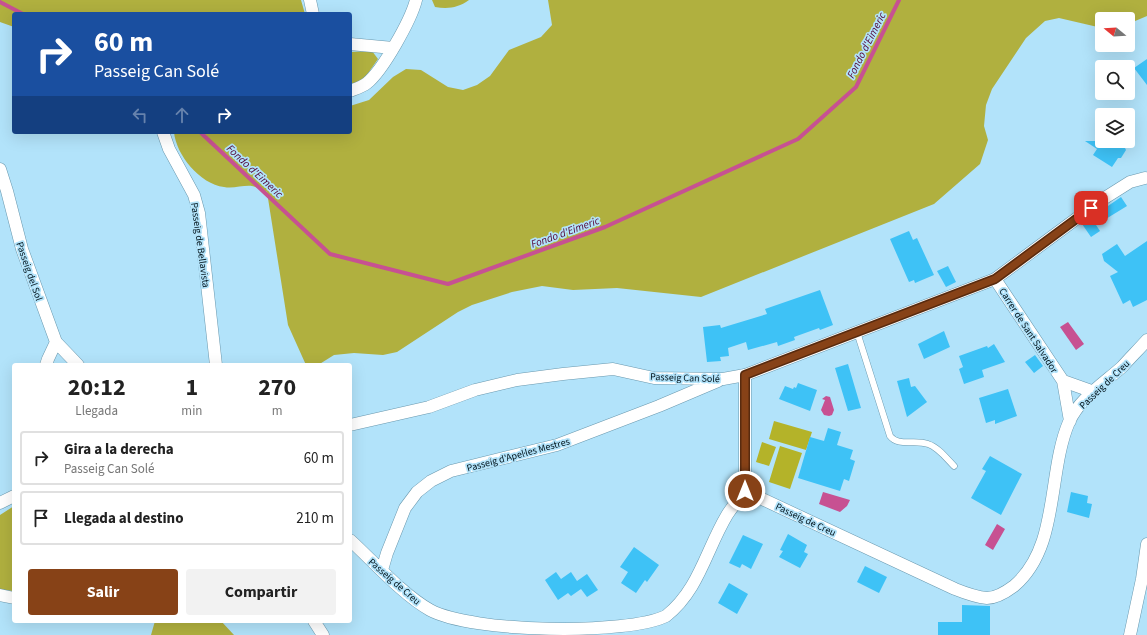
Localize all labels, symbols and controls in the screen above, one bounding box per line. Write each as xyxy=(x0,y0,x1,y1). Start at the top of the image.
water label: Fondo d'Eimeric xyxy=(843,9,890,81)
north arrow xyxy=(1095,12,1135,52)
map controls xyxy=(1095,12,1135,148)
text: 60 m xyxy=(94,22,153,62)
icon: right xyxy=(28,28,80,80)
text: Passeig Can Solé xyxy=(94,59,219,84)
button: search xyxy=(1095,60,1135,100)
icon: left xyxy=(129,104,151,126)
icon: ahead xyxy=(171,104,193,126)
icon: right xyxy=(213,104,235,126)
button: layers xyxy=(1095,108,1135,148)
water label: Fondo d'Eimeric xyxy=(223,141,286,202)
pin xyxy=(1074,191,1108,225)
icon: arrive xyxy=(1080,197,1102,219)
street label: Passeig de Bellavista xyxy=(187,202,213,289)
water label: Fondo d'Eimeric xyxy=(529,213,602,252)
street label: Passeig del Sol xyxy=(12,240,46,303)
street label: Carrer de Sant Salvador xyxy=(995,285,1061,376)
street label: Passeig de Creu xyxy=(1076,357,1133,412)
text: 20:12 xyxy=(68,370,126,405)
text: 1 xyxy=(186,370,198,405)
text: 270 xyxy=(258,370,296,405)
street label: Passeig Can Solé xyxy=(650,370,720,386)
text: Llegada xyxy=(75,402,118,420)
text: min xyxy=(181,402,202,420)
text: m xyxy=(272,402,283,420)
street label: Passeig d'Apel·les Mestres xyxy=(465,434,571,475)
text: Gira a la derecha xyxy=(64,439,174,460)
icon: right xyxy=(30,447,52,469)
text: 60 m xyxy=(304,448,334,469)
text: Passeig Can Solé xyxy=(64,460,155,478)
position arrow xyxy=(724,470,766,512)
street label: Passeig de Creu xyxy=(773,500,838,540)
icon: arrive xyxy=(30,507,52,529)
text: Llegada al destino xyxy=(64,508,184,529)
text: 210 m xyxy=(296,508,334,529)
street label: Passeig de Creu xyxy=(365,555,424,608)
button: Salir xyxy=(28,569,178,615)
button: Compartir xyxy=(186,569,336,615)

